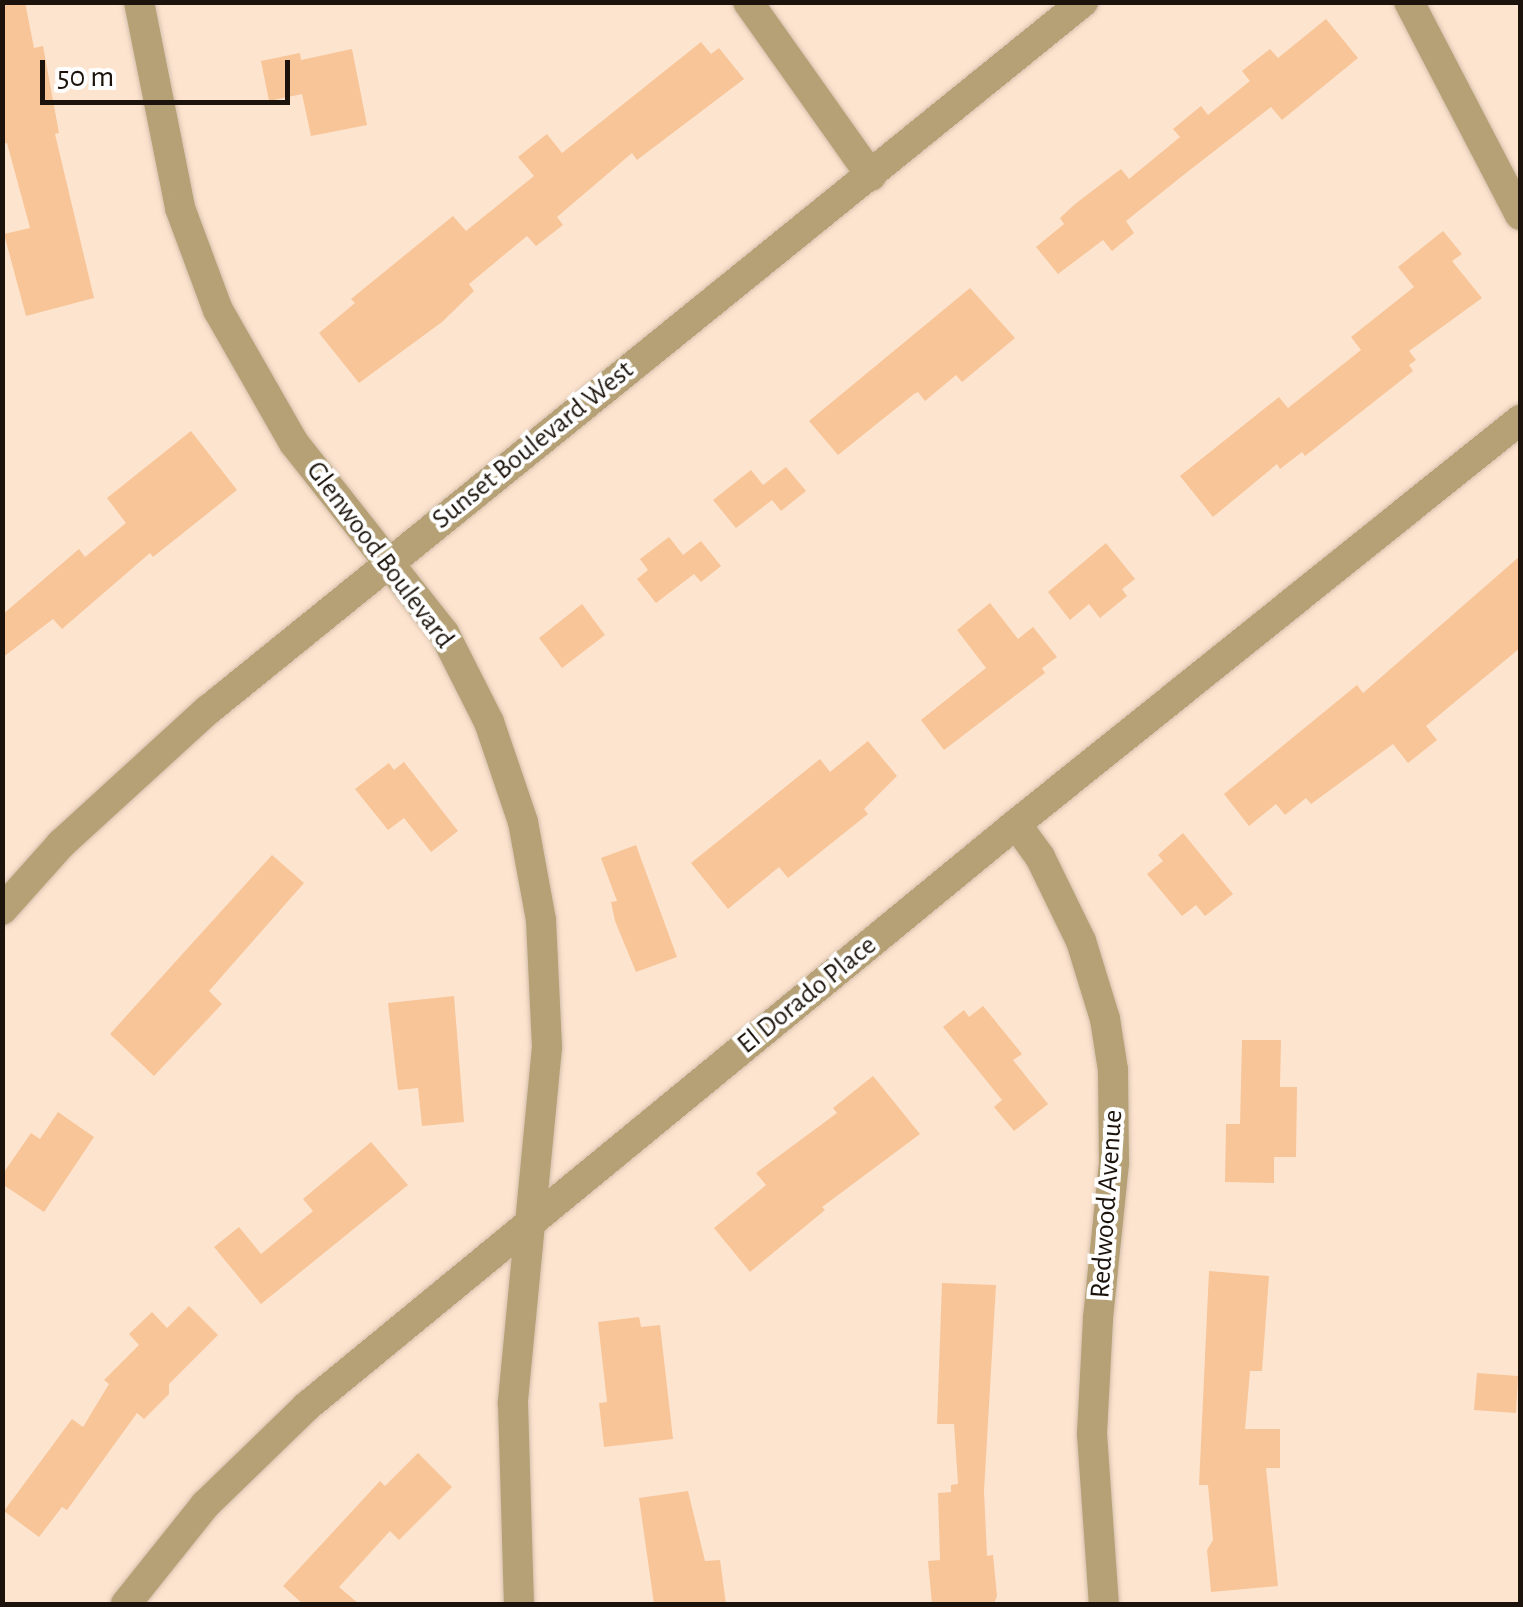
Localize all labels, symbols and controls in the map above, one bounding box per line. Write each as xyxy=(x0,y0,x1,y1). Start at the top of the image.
scale bar xyxy=(45,40,295,102)
text: 50 m xyxy=(57,62,114,92)
street label: Sunset Boulevard West xyxy=(426,354,640,536)
street label: Glenwood Boulevard xyxy=(299,455,461,655)
street label: El Dorado Place xyxy=(731,929,883,1061)
street label: Redwood Avenue xyxy=(1084,1109,1130,1299)

